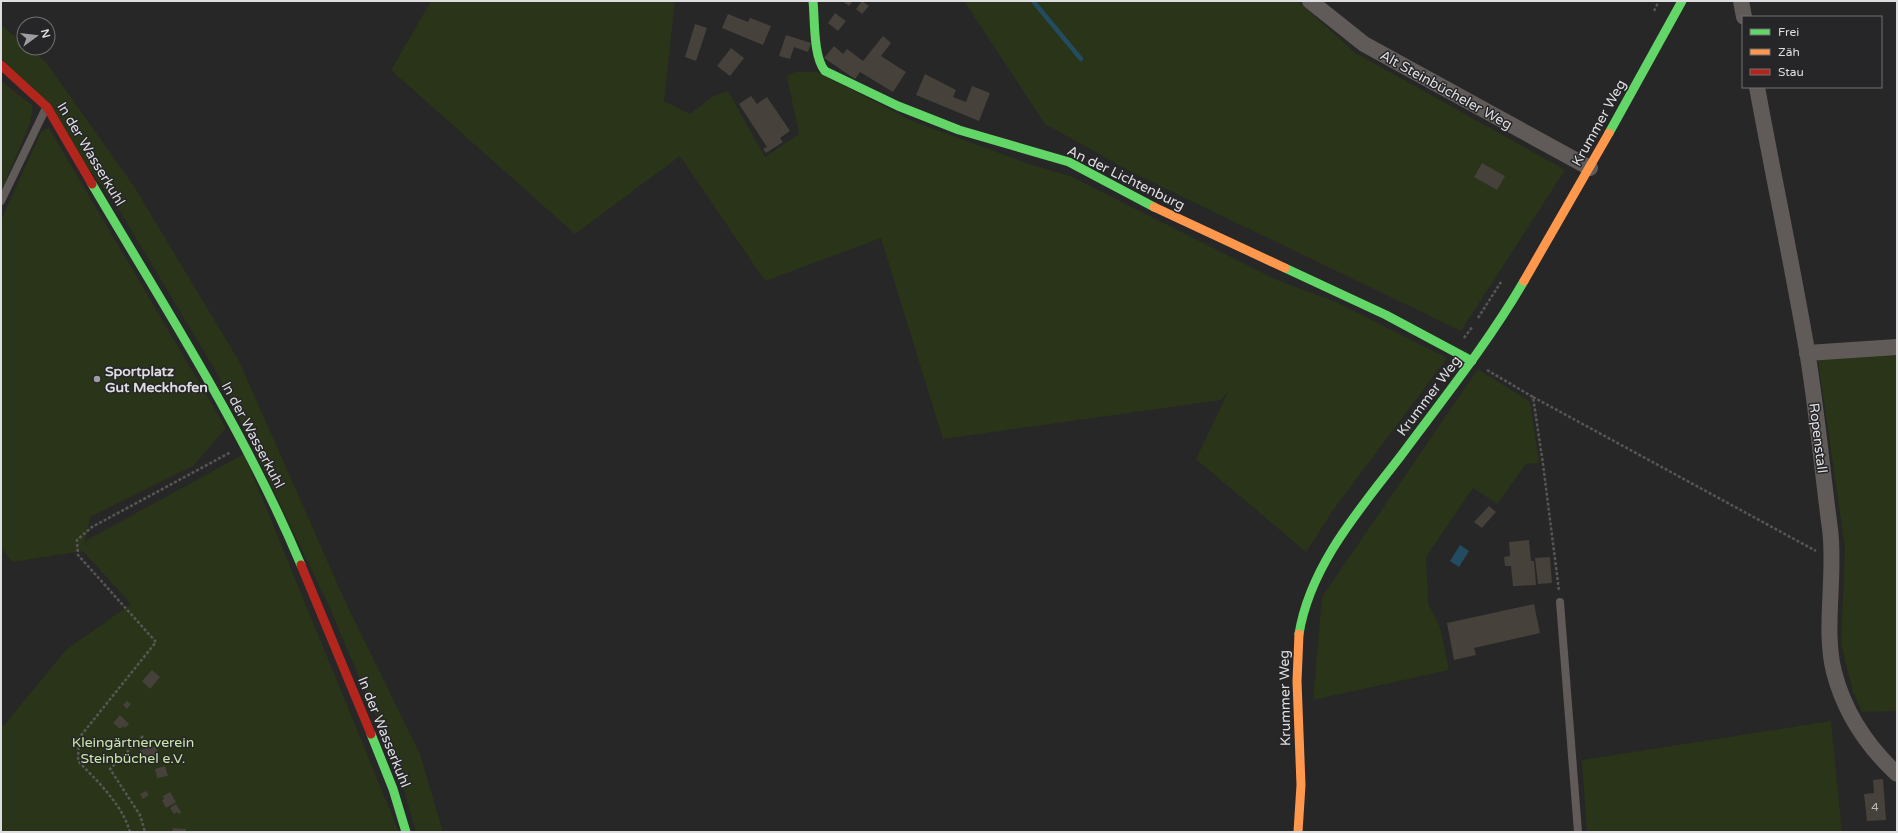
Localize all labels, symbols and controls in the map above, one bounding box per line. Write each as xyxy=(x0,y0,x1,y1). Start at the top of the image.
north arrow xyxy=(16,16,56,56)
legend xyxy=(1742,16,1882,88)
text: Frei xyxy=(1778,25,1799,39)
text: N xyxy=(38,28,53,39)
text: Zäh xyxy=(1778,45,1800,59)
street label: Alt Steinbücheler Weg xyxy=(1377,47,1515,133)
text: Stau xyxy=(1778,65,1804,79)
street label: Krummer Weg xyxy=(1568,77,1630,169)
street label: In der Wasserkuhl xyxy=(53,99,129,209)
street label: An der Lichtenburg xyxy=(1064,142,1188,214)
street label: Krummer Weg xyxy=(1393,352,1465,440)
place label: Sportplatz Gut Meckhofen xyxy=(105,363,208,396)
marker: Sportplatz Gut Meckhofen xyxy=(92,374,102,384)
street label: In der Wasserkuhl xyxy=(218,379,288,491)
street label: Ropenstall xyxy=(1805,402,1831,474)
street label: Krummer Weg xyxy=(1276,650,1294,746)
street label: In der Wasserkuhl xyxy=(354,674,414,790)
park label: Kleingärtnerverein Steinbüchel e.V. xyxy=(72,734,194,767)
house number: 4 xyxy=(1871,800,1879,814)

